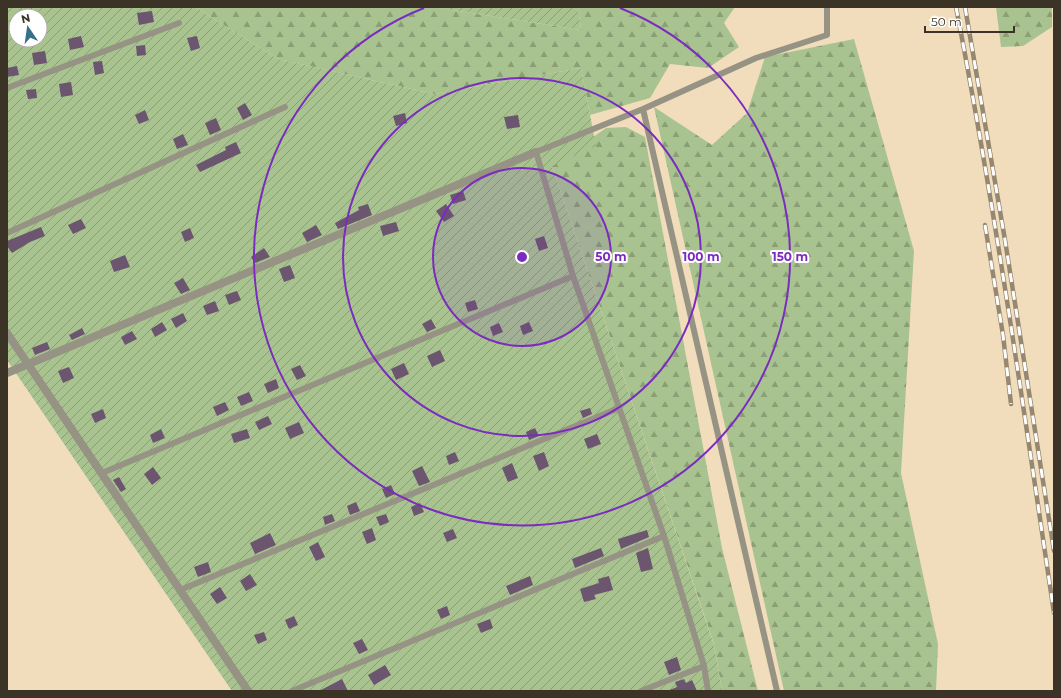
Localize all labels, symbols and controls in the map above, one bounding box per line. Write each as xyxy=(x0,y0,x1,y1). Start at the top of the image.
north arrow xyxy=(8,8,48,48)
scale bar xyxy=(925,8,1014,34)
text: N xyxy=(20,10,32,26)
text: 50 m xyxy=(931,14,962,29)
text: 50 m xyxy=(595,249,627,264)
text: 100 m xyxy=(683,249,719,264)
text: 150 m xyxy=(772,249,808,264)
centre of rings xyxy=(515,250,529,264)

